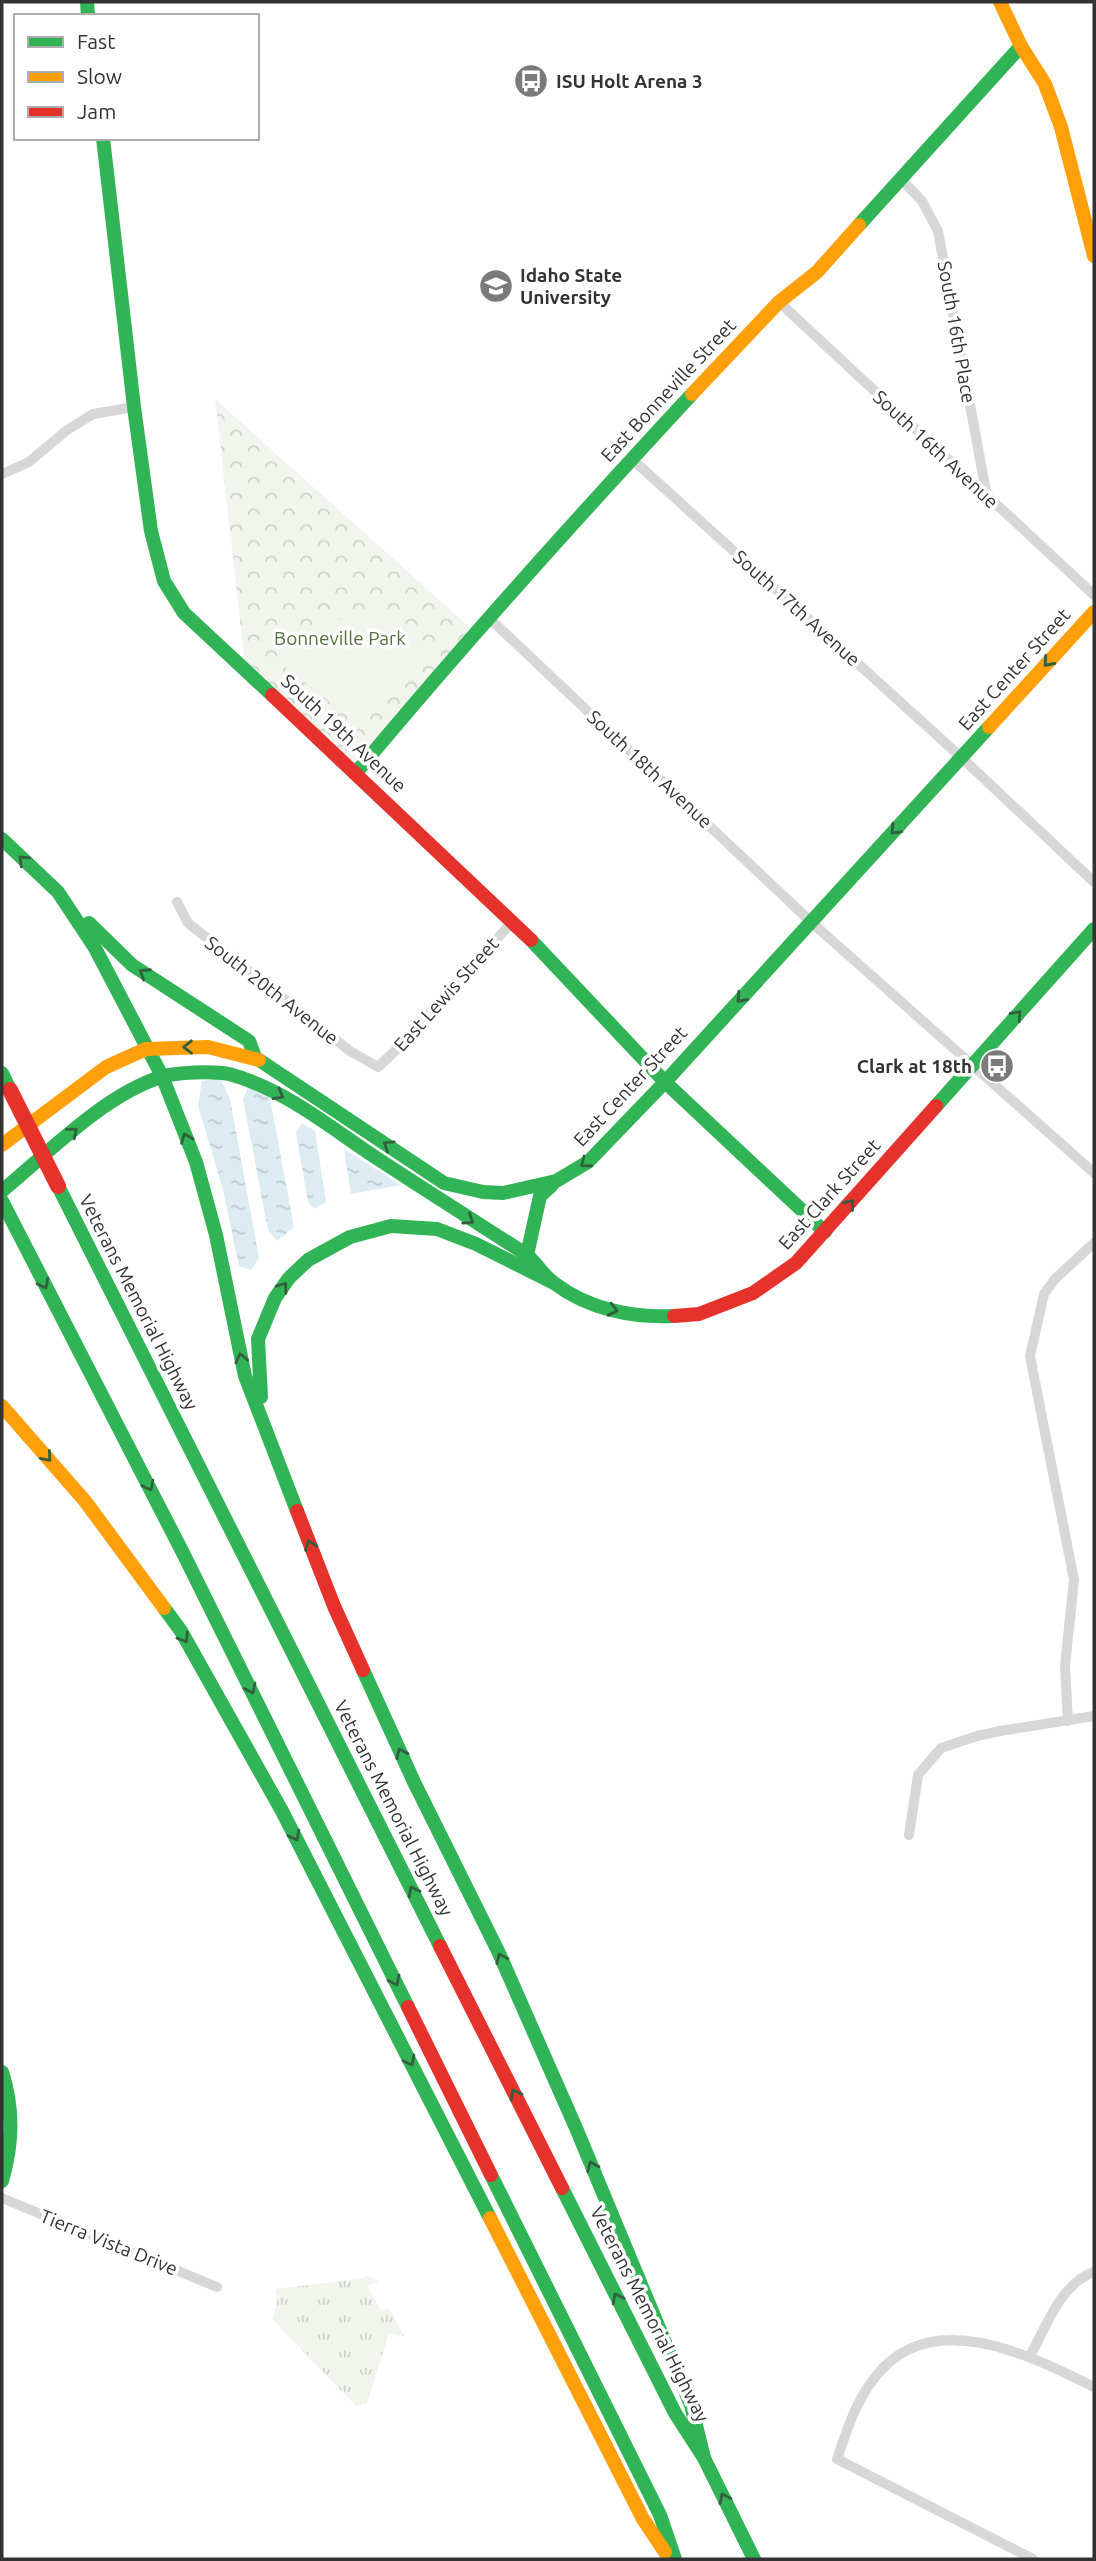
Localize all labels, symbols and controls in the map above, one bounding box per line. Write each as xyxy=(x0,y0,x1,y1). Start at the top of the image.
legend xyxy=(14,14,259,140)
text: Fast xyxy=(77,29,115,53)
bus stop icon: ISU Holt Arena 3 xyxy=(512,62,550,100)
text: Slow xyxy=(77,64,122,88)
place label: ISU Holt Arena 3 xyxy=(556,70,703,92)
text: Jam xyxy=(77,99,116,123)
street label: South 16th Place xyxy=(934,259,980,405)
place label: Idaho State University xyxy=(520,264,622,308)
school or university icon: Idaho State University xyxy=(477,267,515,305)
street label: East Bonneville Street xyxy=(596,314,740,466)
street label: South 16th Avenue xyxy=(869,385,1003,513)
street label: South 17th Avenue xyxy=(729,545,865,671)
street label: East Center Street xyxy=(954,603,1075,734)
park label: Bonneville Park xyxy=(274,627,406,649)
one-way arrow xyxy=(1044,654,1057,667)
street label: South 19th Avenue xyxy=(277,669,411,797)
street label: South 18th Avenue xyxy=(583,705,717,833)
one-way arrow xyxy=(890,822,903,835)
one-way arrow xyxy=(18,855,31,868)
street label: South 20th Avenue xyxy=(201,931,343,1049)
street label: East Lewis Street xyxy=(389,932,503,1055)
one-way arrow xyxy=(139,969,152,982)
one-way arrow xyxy=(737,990,749,1003)
one-way arrow xyxy=(1009,1010,1021,1023)
street label: East Center Street xyxy=(569,1021,692,1151)
one-way arrow xyxy=(182,1040,193,1055)
bus stop icon: Clark at 18th xyxy=(978,1047,1016,1085)
place label: Clark at 18th xyxy=(857,1055,972,1077)
one-way arrow xyxy=(272,1087,285,1100)
one-way arrow xyxy=(66,1127,78,1140)
one-way arrow xyxy=(181,1132,195,1144)
street label: East Clark Street xyxy=(774,1134,885,1254)
one-way arrow xyxy=(383,1141,396,1153)
one-way arrow xyxy=(580,1154,592,1167)
street label: Veterans Memorial Highway xyxy=(75,1191,203,1413)
one-way arrow xyxy=(842,1199,854,1212)
one-way arrow xyxy=(462,1212,475,1225)
one-way arrow xyxy=(36,1277,50,1289)
one-way arrow xyxy=(275,1282,287,1295)
one-way arrow xyxy=(607,1302,619,1316)
one-way arrow xyxy=(235,1352,250,1364)
one-way arrow xyxy=(39,1449,51,1462)
one-way arrow xyxy=(140,1479,154,1491)
one-way arrow xyxy=(305,1540,319,1552)
one-way arrow xyxy=(176,1630,189,1643)
one-way arrow xyxy=(242,1682,256,1694)
street label: Veterans Memorial Highway xyxy=(330,1697,458,1919)
one-way arrow xyxy=(395,1748,409,1761)
one-way arrow xyxy=(287,1829,301,1841)
one-way arrow xyxy=(407,1886,421,1898)
one-way arrow xyxy=(495,1953,509,1965)
one-way arrow xyxy=(387,1974,401,1986)
one-way arrow xyxy=(402,2054,415,2066)
one-way arrow xyxy=(509,2089,523,2101)
one-way arrow xyxy=(586,2161,600,2174)
street label: Veterans Memorial Highway xyxy=(586,2203,714,2425)
street label: Tierra Vista Drive xyxy=(37,2204,181,2280)
one-way arrow xyxy=(612,2292,626,2305)
one-way arrow xyxy=(718,2493,732,2505)

